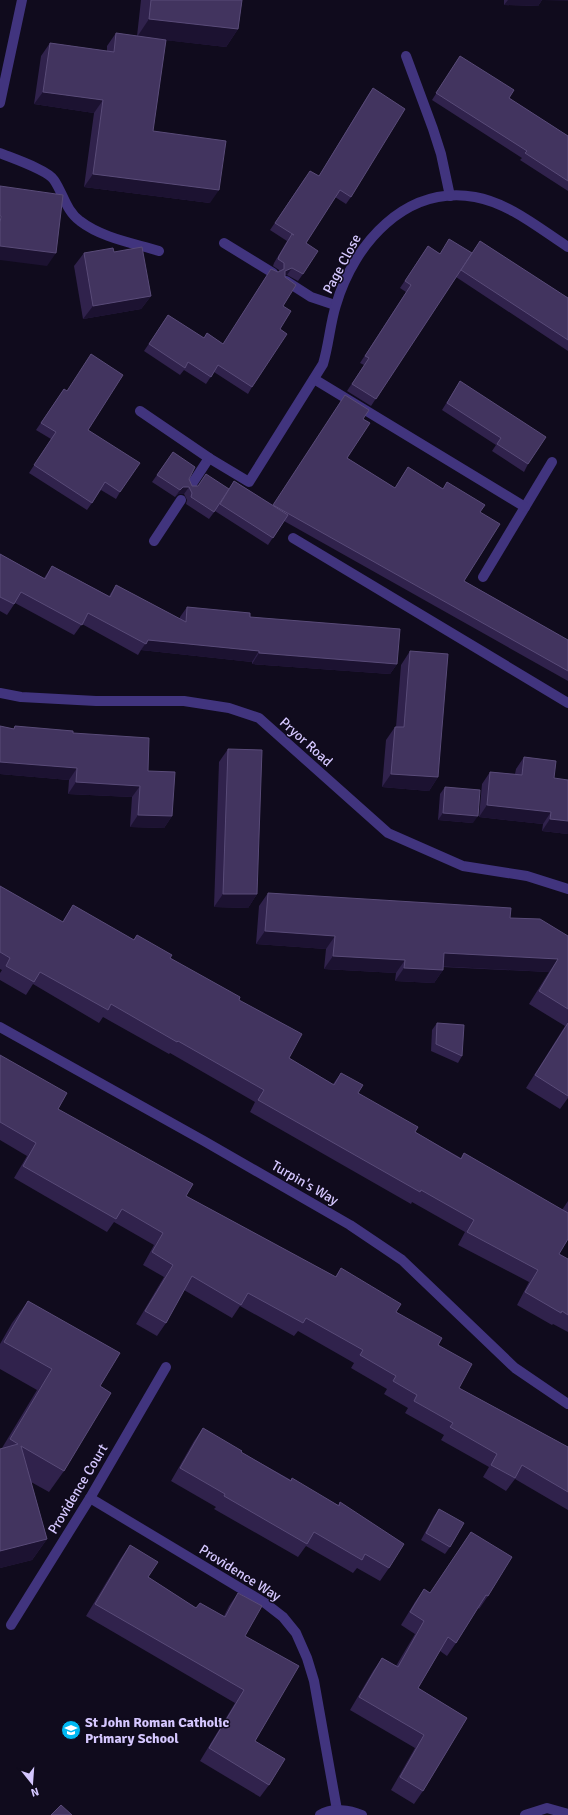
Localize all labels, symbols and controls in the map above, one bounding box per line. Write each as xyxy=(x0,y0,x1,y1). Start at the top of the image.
street label: Page Close xyxy=(319,231,365,297)
street label: Pryor Road xyxy=(276,714,336,770)
street label: Turpin's Way xyxy=(269,1157,342,1209)
street label: Providence Court xyxy=(44,1441,112,1537)
street label: Providence Way xyxy=(196,1541,284,1605)
place label: St John Roman Catholic Primary School xyxy=(85,1714,229,1747)
school or university icon: St John Roman Catholic Primary School xyxy=(60,1719,82,1741)
north arrow xyxy=(12,1763,52,1803)
text: N xyxy=(29,1785,40,1799)

